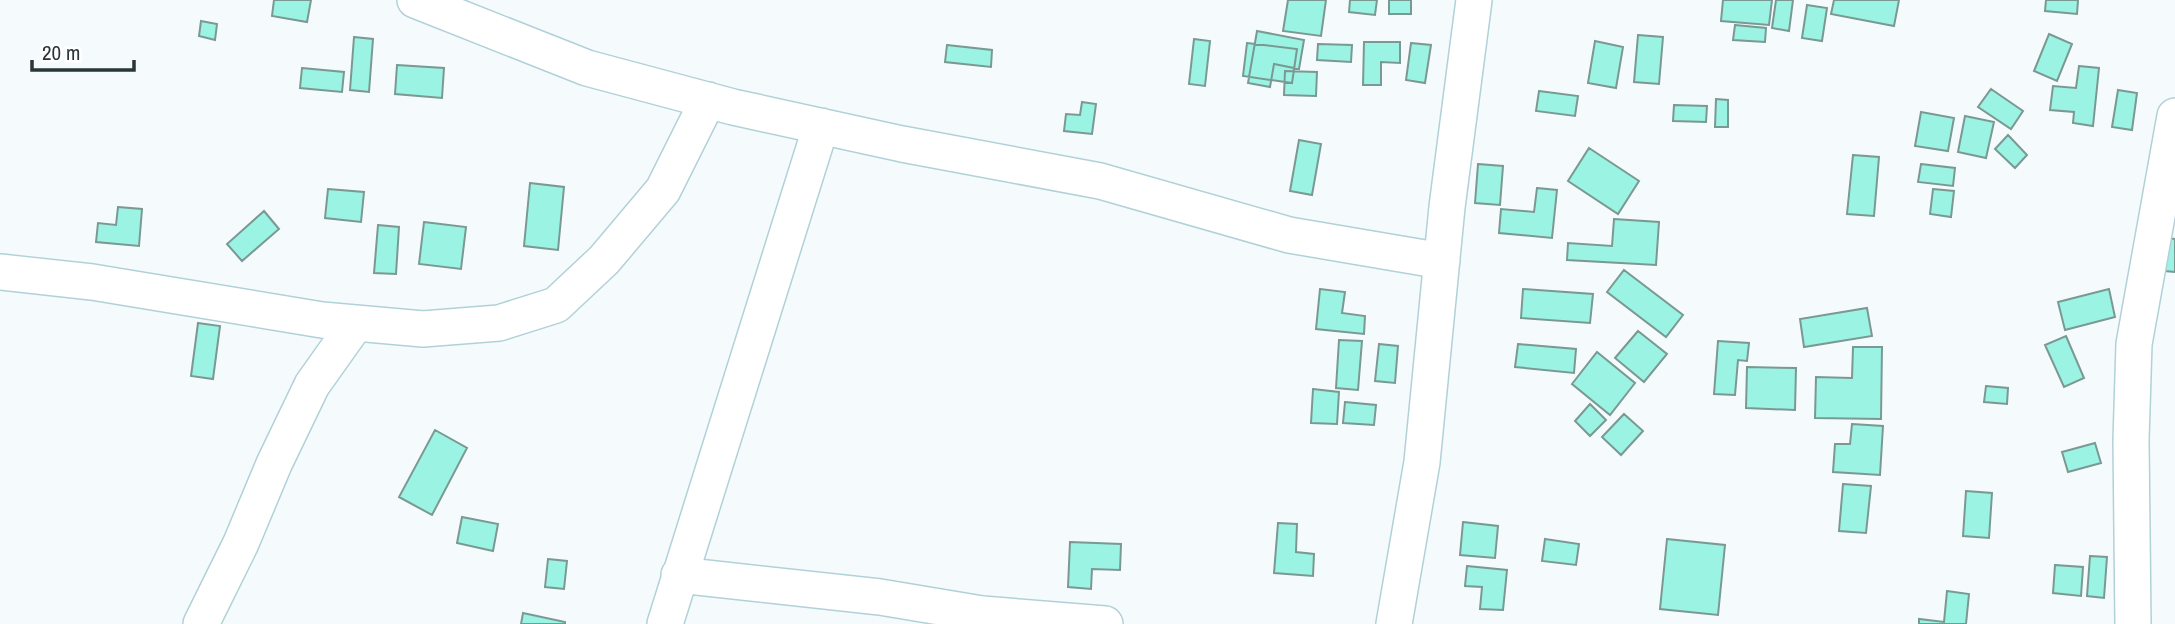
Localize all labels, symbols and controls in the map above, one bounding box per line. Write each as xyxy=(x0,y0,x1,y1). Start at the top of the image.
scale bar xyxy=(32,28,133,72)
text: 20 m xyxy=(42,38,80,67)

